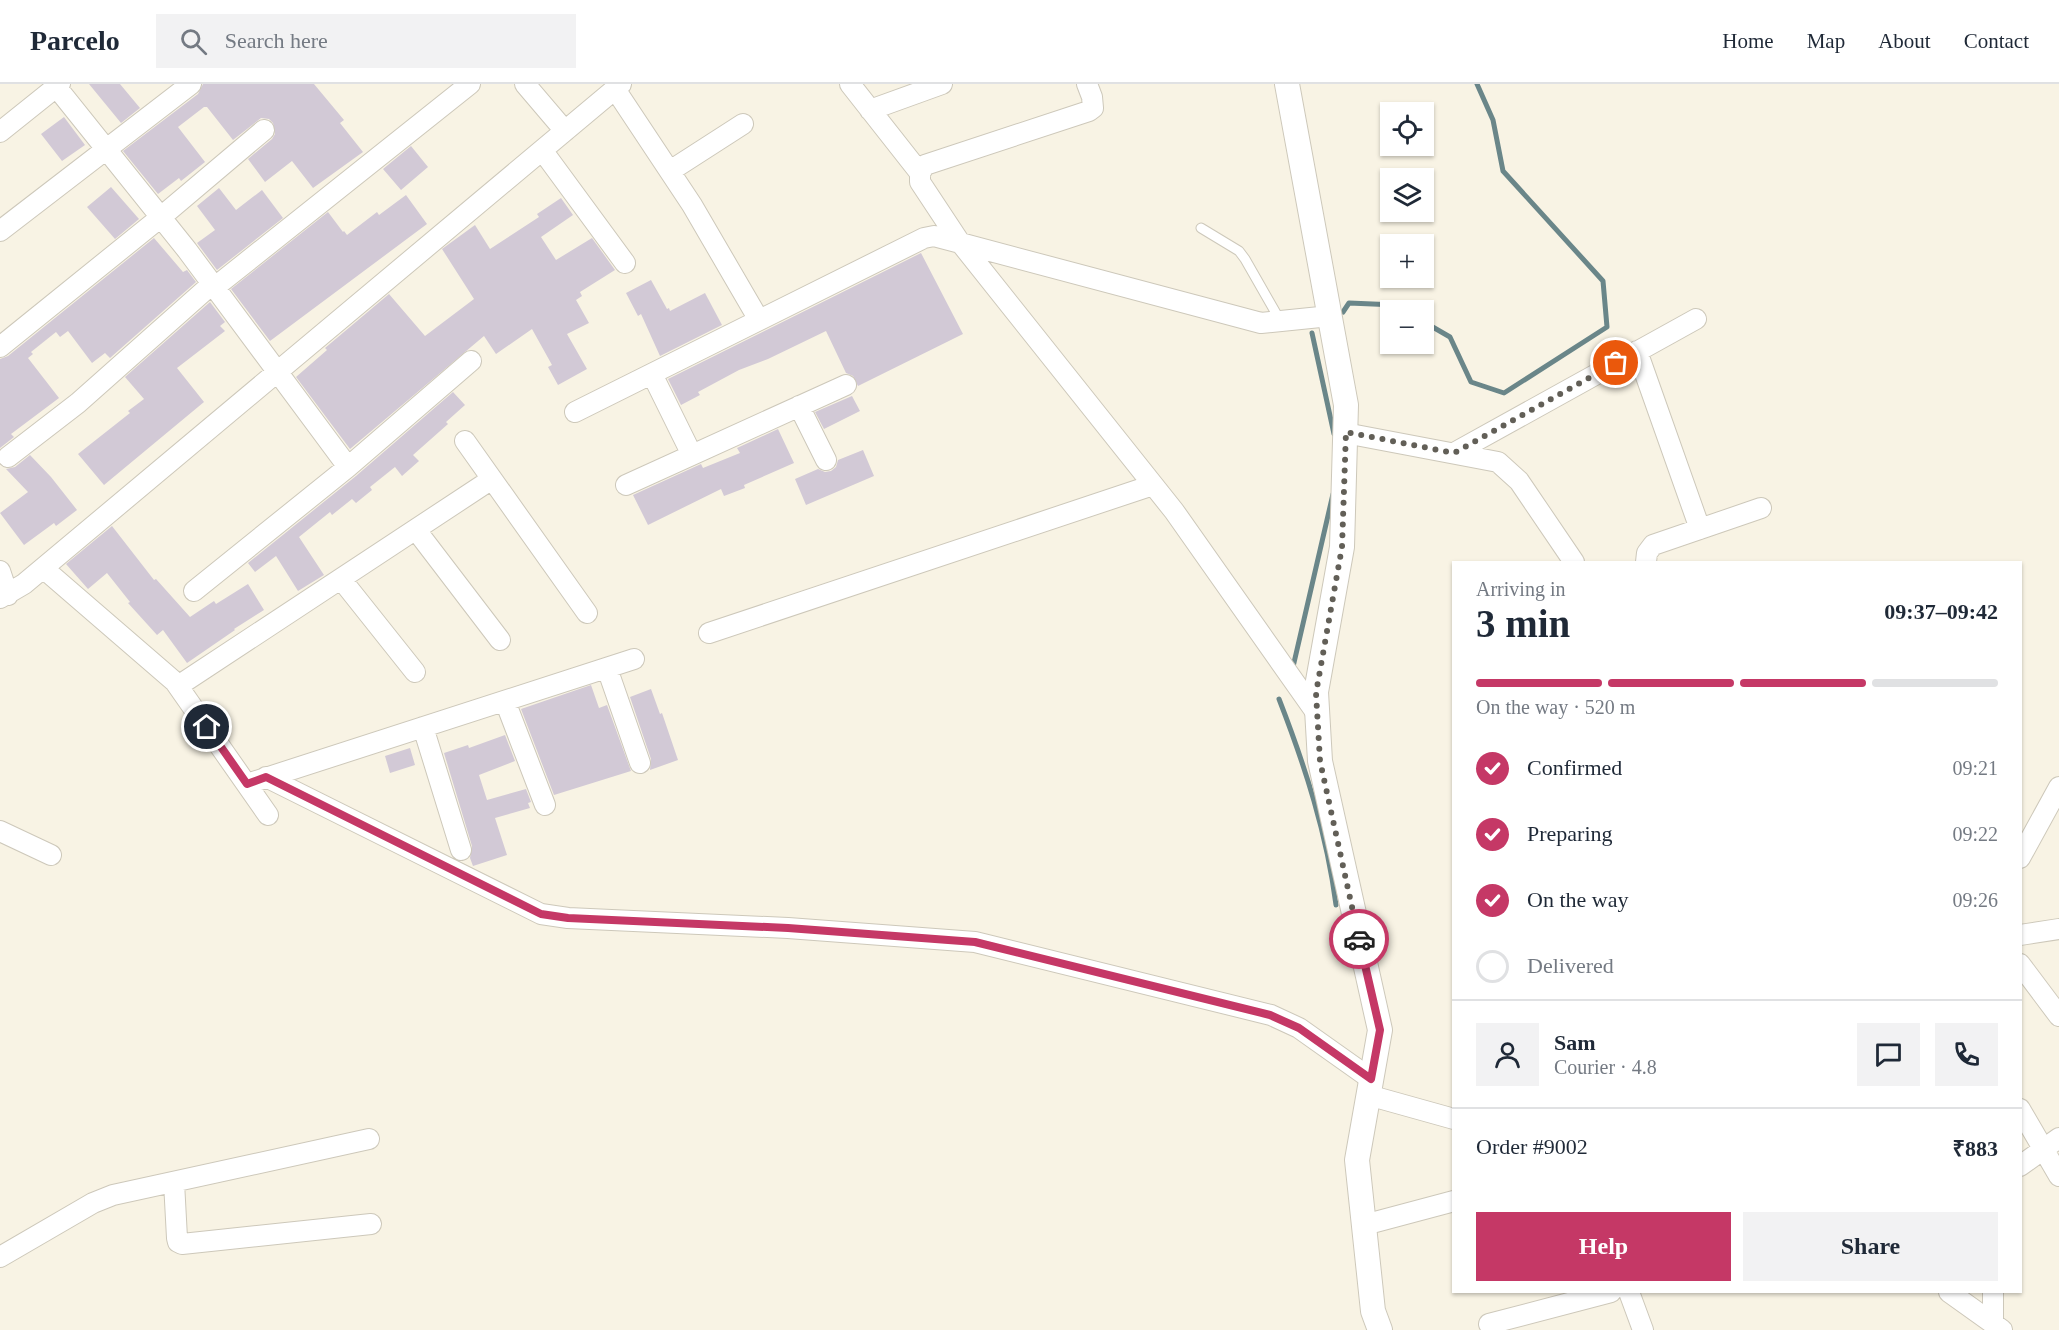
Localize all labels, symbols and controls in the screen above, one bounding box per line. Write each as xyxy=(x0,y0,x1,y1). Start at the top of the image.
search box xyxy=(156,14,576,68)
text: Parcelo xyxy=(30,25,120,56)
icon: search xyxy=(177,25,210,58)
text: Search here xyxy=(225,28,328,53)
text: Home xyxy=(1722,29,1774,53)
text: Map xyxy=(1807,29,1845,53)
text: About xyxy=(1878,29,1931,53)
text: Contact xyxy=(1964,29,2029,53)
map controls xyxy=(1380,102,1434,354)
button: locate xyxy=(1380,102,1434,156)
button: layers xyxy=(1380,168,1434,222)
button: + xyxy=(1380,234,1434,288)
button: − xyxy=(1380,300,1434,354)
pin xyxy=(1590,337,1641,388)
icon: bag xyxy=(1599,346,1632,379)
text: Arriving in xyxy=(1476,578,1565,600)
text: 09:37–09:42 xyxy=(1884,599,1998,624)
text: 3 min xyxy=(1476,602,1570,645)
text: On the way · 520 m xyxy=(1476,696,1635,718)
pin xyxy=(181,701,232,752)
icon: home xyxy=(190,710,223,743)
icon: check xyxy=(1476,752,1509,785)
text: Confirmed xyxy=(1527,755,1622,780)
text: 09:21 xyxy=(1952,757,1998,779)
icon: check xyxy=(1476,818,1509,851)
text: Preparing xyxy=(1527,821,1613,846)
text: 09:22 xyxy=(1952,823,1998,845)
icon: check xyxy=(1476,884,1509,917)
text: On the way xyxy=(1527,887,1628,912)
text: 09:26 xyxy=(1952,889,1998,911)
courier xyxy=(1329,909,1389,969)
icon: car xyxy=(1343,923,1376,956)
text: Delivered xyxy=(1527,953,1614,978)
button: person xyxy=(1476,1023,1539,1086)
button: chat xyxy=(1857,1023,1920,1086)
button: phone xyxy=(1935,1023,1998,1086)
text: Sam xyxy=(1554,1030,1596,1055)
text: Courier · 4.8 xyxy=(1554,1056,1657,1078)
text: Order #9002 xyxy=(1476,1134,1588,1159)
text: ₹883 xyxy=(1952,1136,1998,1161)
button: Help xyxy=(1476,1212,1731,1281)
button: Share xyxy=(1743,1212,1998,1281)

